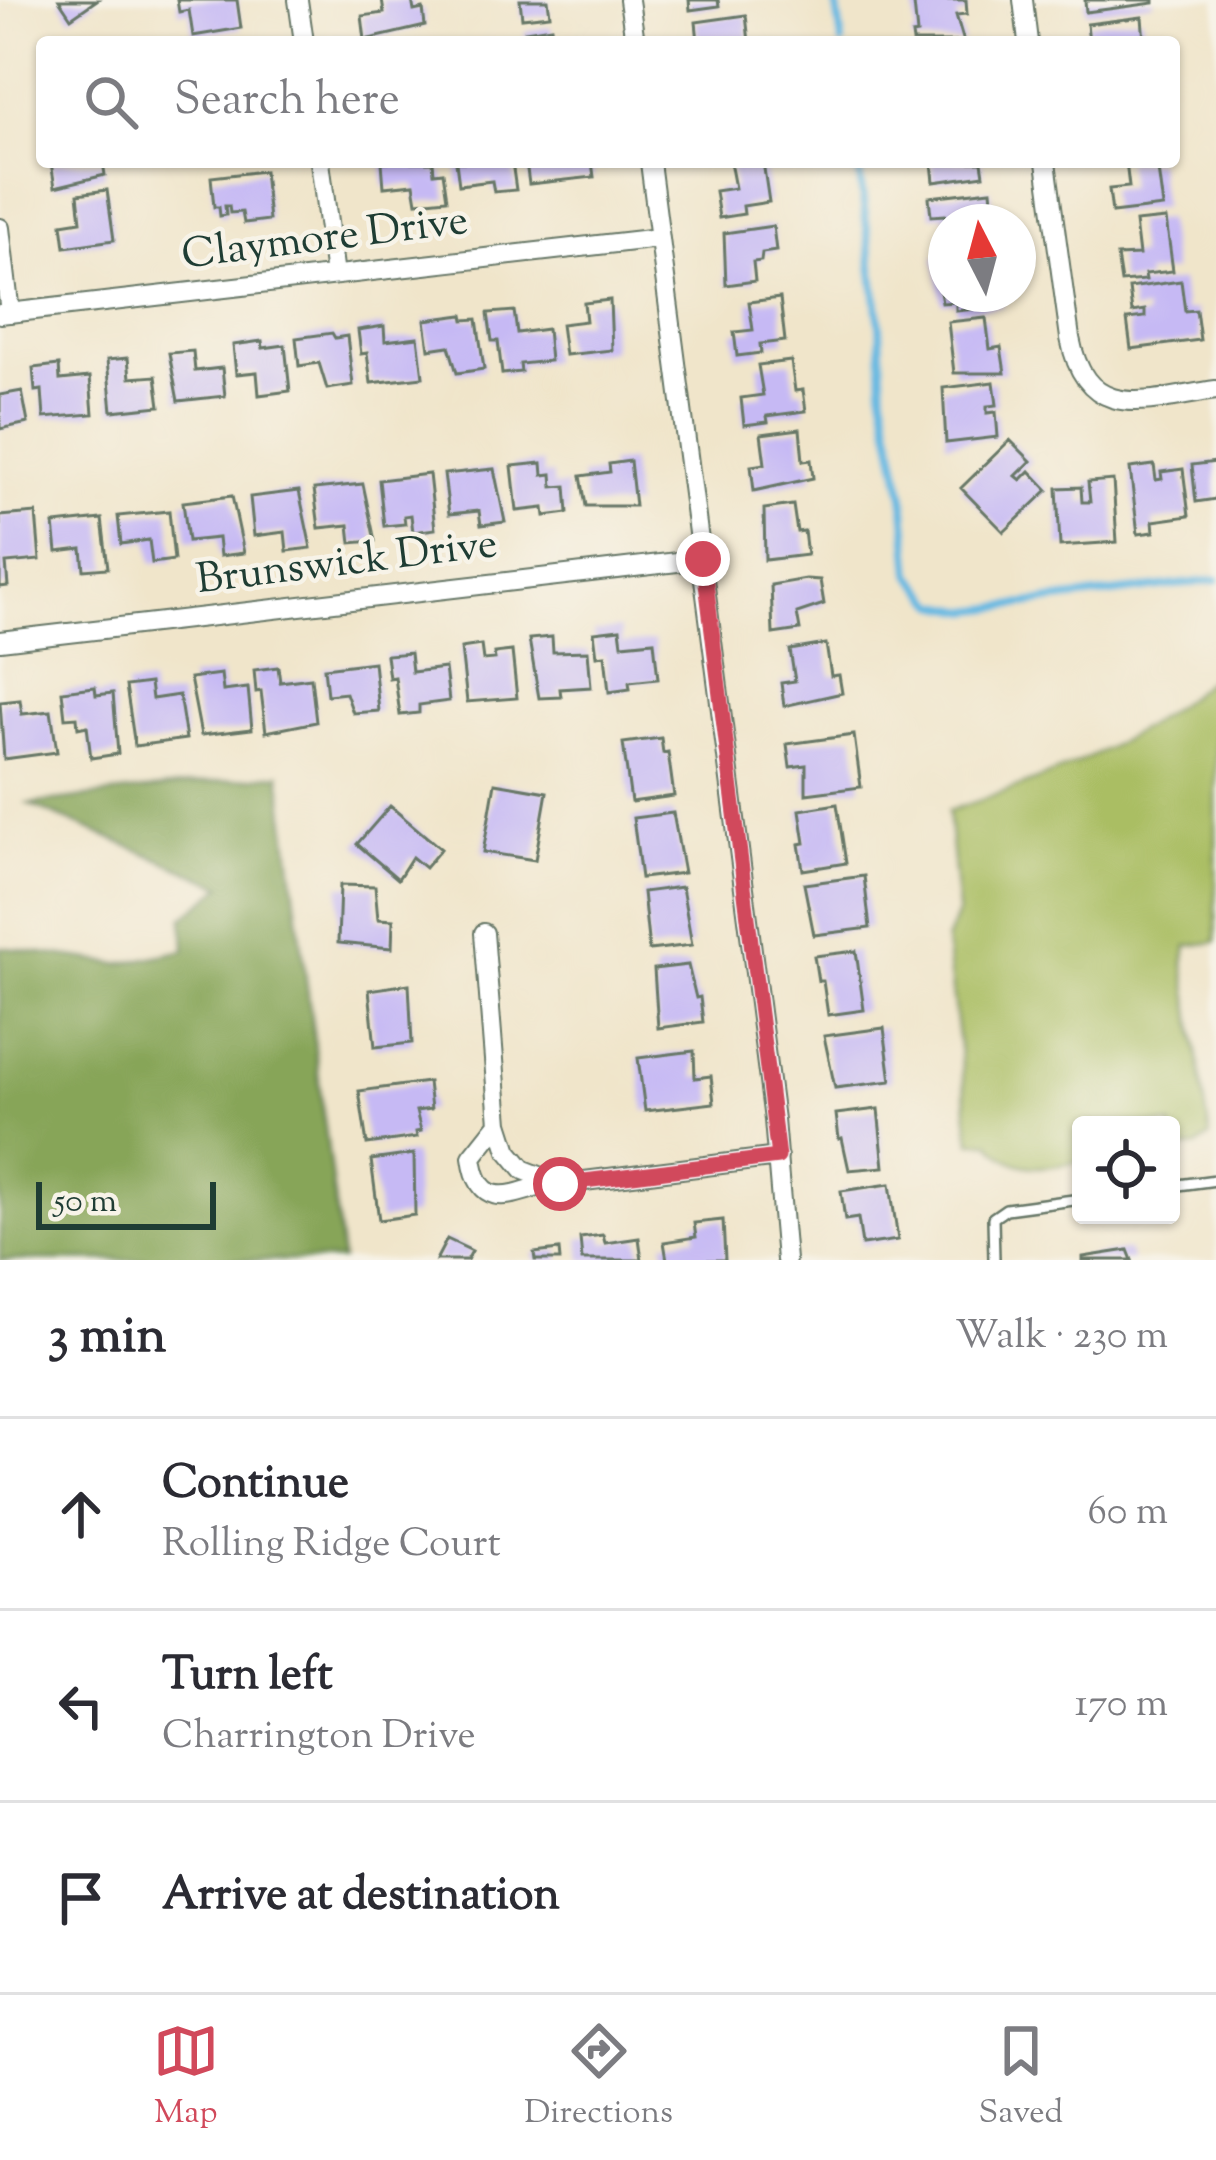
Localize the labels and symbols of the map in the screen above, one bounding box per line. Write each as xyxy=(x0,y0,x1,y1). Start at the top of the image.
street label: Claymore Drive xyxy=(178,193,472,287)
north arrow xyxy=(928,204,1036,312)
street label: Brunswick Drive xyxy=(193,516,501,612)
route end xyxy=(676,532,730,586)
route start xyxy=(533,1157,587,1211)
scale bar xyxy=(36,1176,216,1229)

